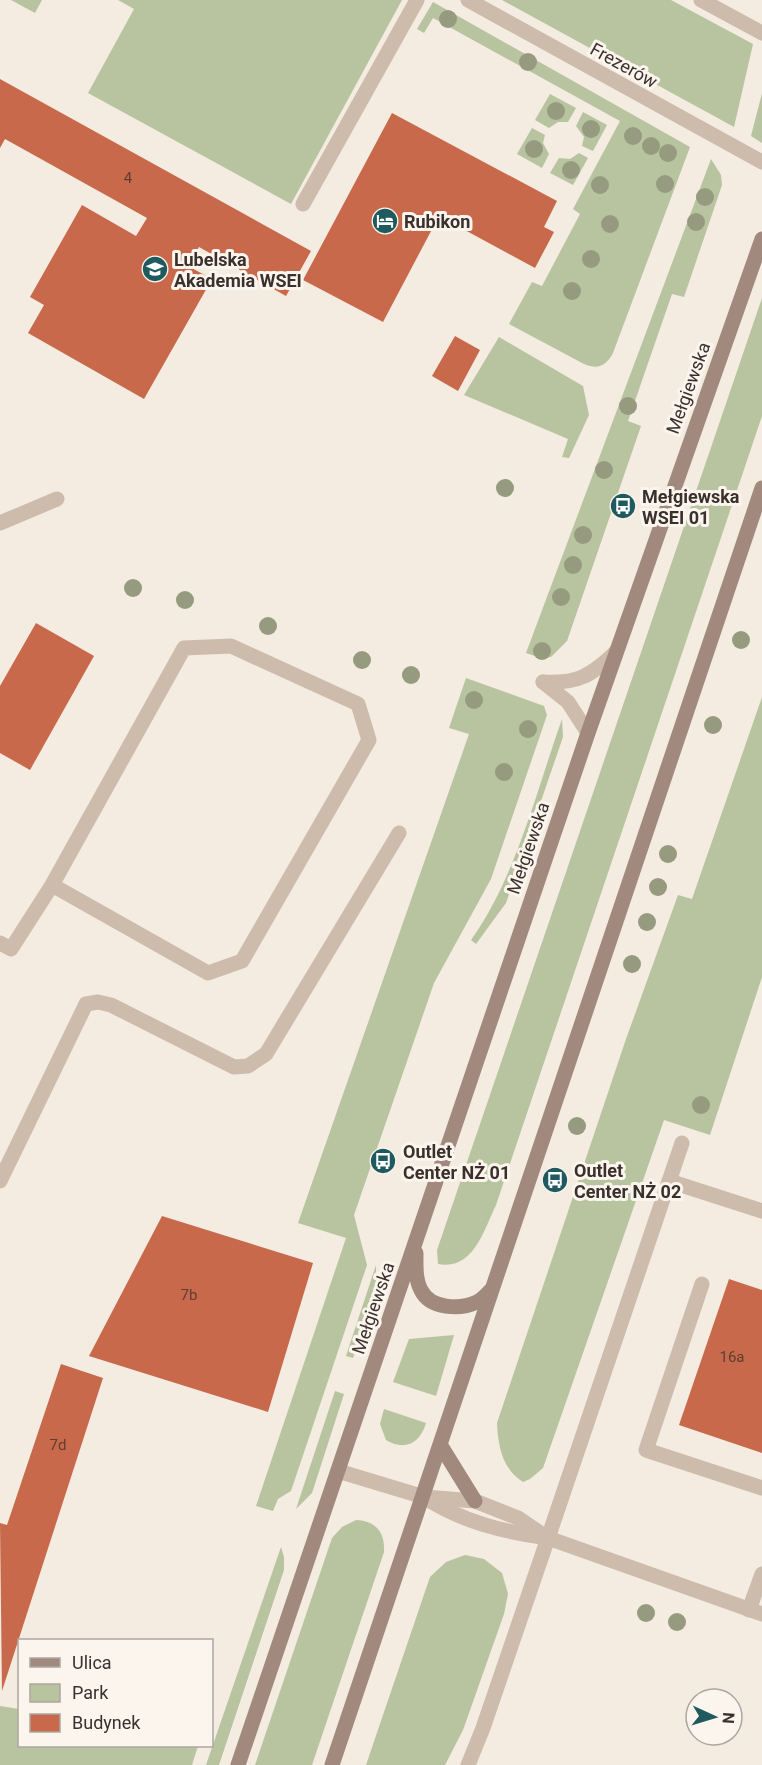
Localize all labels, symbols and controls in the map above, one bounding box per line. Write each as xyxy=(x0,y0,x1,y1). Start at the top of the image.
street label: Frezerów xyxy=(587,38,662,92)
house number: 4 xyxy=(124,169,133,187)
hotel icon: Rubikon xyxy=(370,206,400,236)
place label: Rubikon xyxy=(404,211,470,232)
place label: Lubelska Akademia WSEI xyxy=(174,249,302,291)
school or university icon: Lubelska Akademia WSEI xyxy=(140,254,170,284)
street label: Mełgiewska xyxy=(662,339,714,437)
place label: Mełgiewska WSEI 01 xyxy=(642,486,740,528)
bus stop icon: Mełgiewska WSEI 01 xyxy=(608,491,638,521)
street label: Mełgiewska xyxy=(502,799,554,897)
place label: Outlet Center NŻ 01 xyxy=(403,1141,510,1183)
bus stop icon: Outlet Center NŻ 01 xyxy=(368,1146,398,1176)
place label: Outlet Center NŻ 02 xyxy=(574,1160,681,1202)
bus stop icon: Outlet Center NŻ 02 xyxy=(540,1165,570,1195)
street label: Mełgiewska xyxy=(347,1259,399,1357)
house number: 7b xyxy=(181,1286,197,1304)
house number: 16a xyxy=(719,1348,745,1366)
house number: 7d xyxy=(50,1436,66,1454)
legend xyxy=(18,1639,213,1747)
text: Ulica xyxy=(72,1652,112,1673)
text: Park xyxy=(72,1682,109,1703)
north arrow xyxy=(684,1687,744,1747)
text: Budynek xyxy=(72,1712,141,1733)
text: N xyxy=(719,1712,738,1724)

